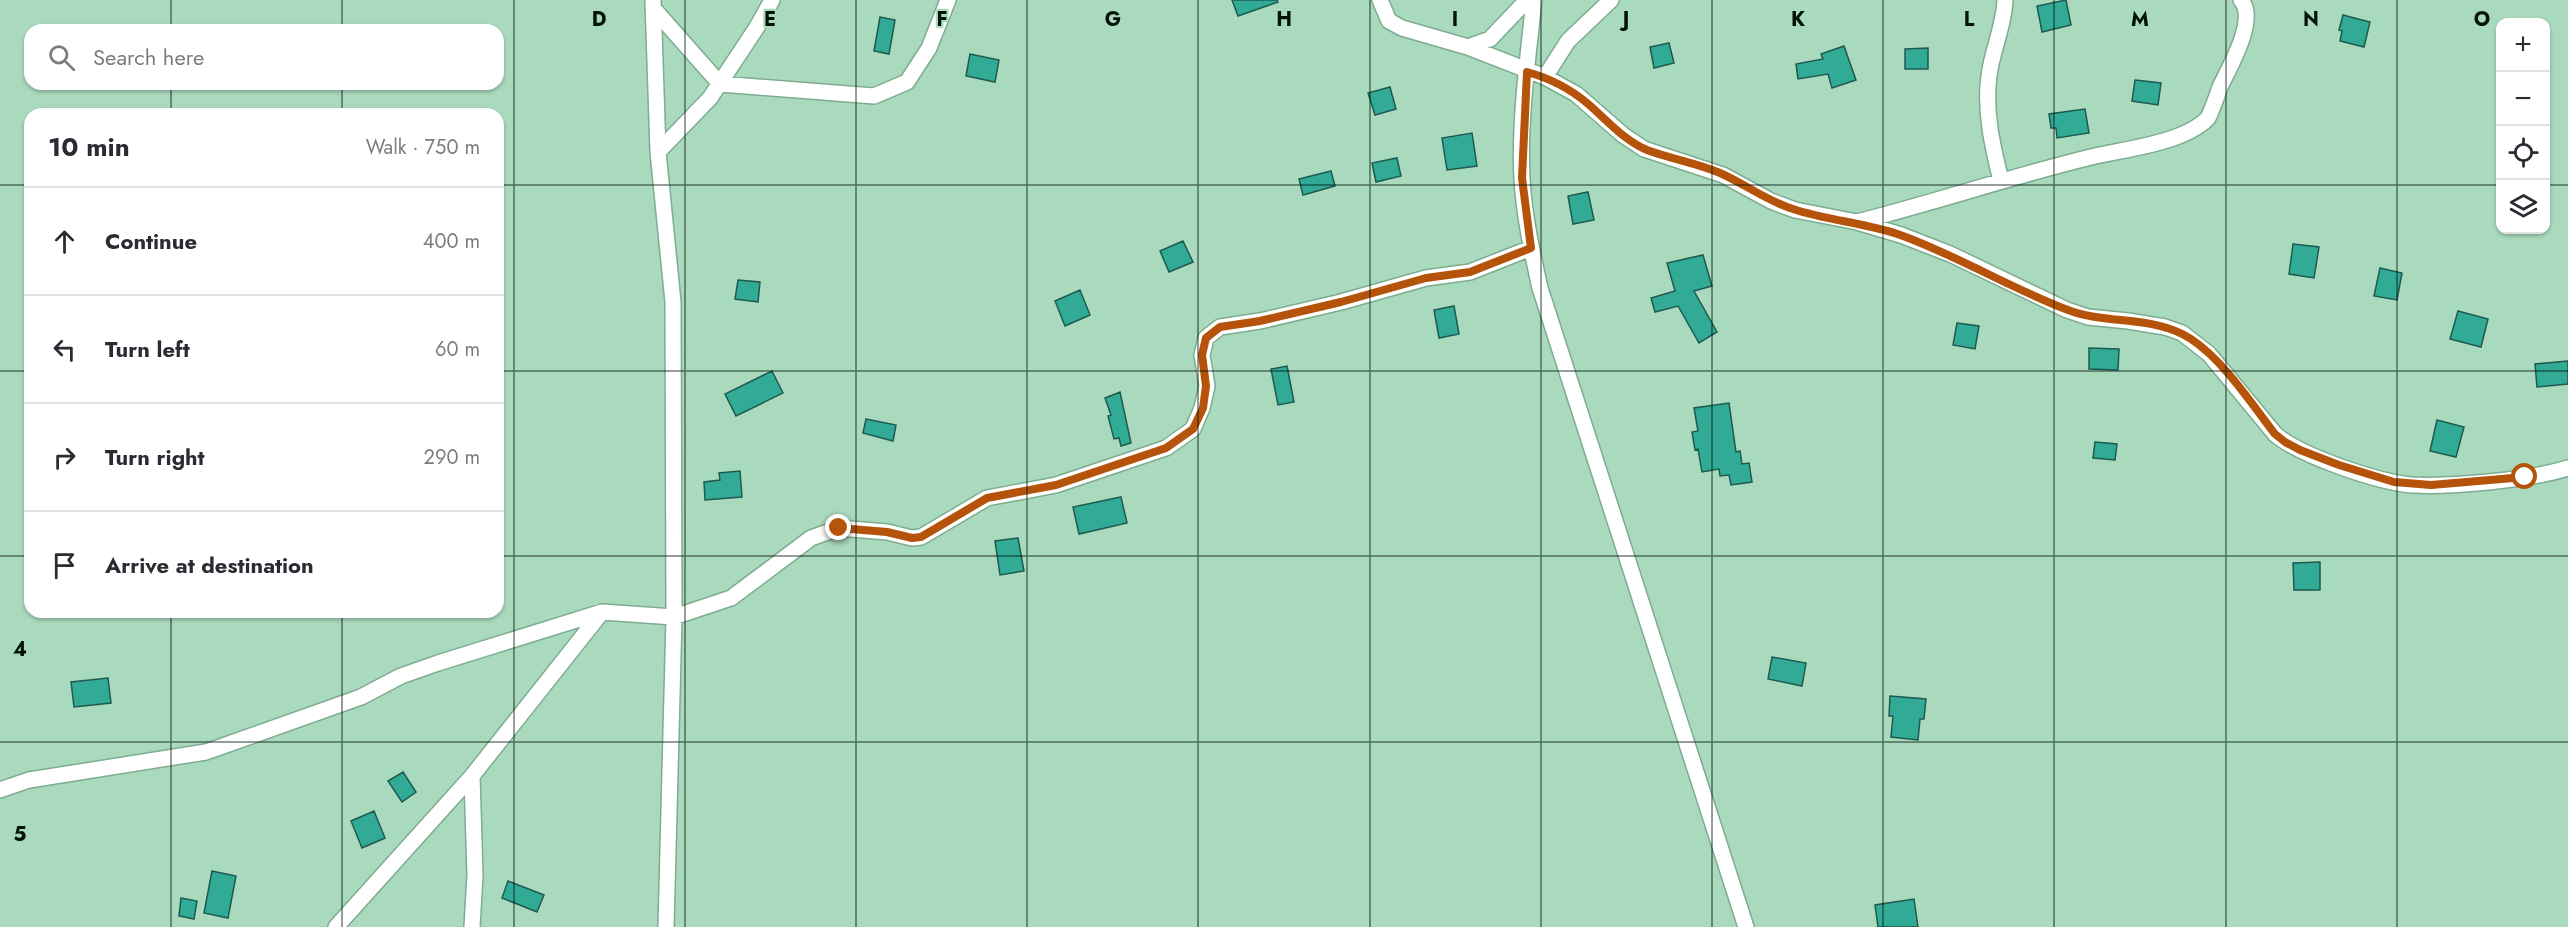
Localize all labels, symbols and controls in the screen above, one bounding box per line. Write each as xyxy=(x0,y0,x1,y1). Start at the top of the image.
text: D xyxy=(592,5,606,34)
text: E xyxy=(764,5,776,34)
text: F xyxy=(936,5,948,34)
text: G xyxy=(1105,5,1121,34)
text: H xyxy=(1276,5,1292,34)
text: I xyxy=(1452,5,1458,34)
text: J xyxy=(1619,5,1629,34)
text: K xyxy=(1791,5,1805,34)
text: L xyxy=(1964,5,1975,34)
text: M xyxy=(2131,5,2149,34)
text: N xyxy=(2303,5,2319,34)
text: O xyxy=(2474,5,2490,34)
map controls xyxy=(2496,18,2550,234)
button: + xyxy=(2496,18,2550,72)
search box xyxy=(24,24,504,90)
icon: search xyxy=(45,41,78,74)
text: Search here xyxy=(93,41,204,73)
button: − xyxy=(2496,72,2550,126)
button: locate xyxy=(2496,126,2550,180)
text: 10 min xyxy=(48,128,130,166)
text: Walk · 750 m xyxy=(366,133,480,162)
button: layers xyxy=(2496,180,2550,234)
icon: ahead xyxy=(48,225,81,258)
text: Continue xyxy=(105,225,197,257)
text: 400 m xyxy=(423,227,480,256)
icon: left xyxy=(48,333,81,366)
text: Turn left xyxy=(105,333,190,365)
text: 60 m xyxy=(435,335,480,364)
icon: right xyxy=(48,441,81,474)
text: Turn right xyxy=(105,441,205,473)
text: 290 m xyxy=(424,443,480,472)
route start xyxy=(2511,463,2537,489)
route end xyxy=(825,514,851,540)
icon: arrive xyxy=(48,549,81,582)
text: Arrive at destination xyxy=(105,549,314,581)
text: 4 xyxy=(13,635,27,664)
text: 5 xyxy=(14,820,27,849)

